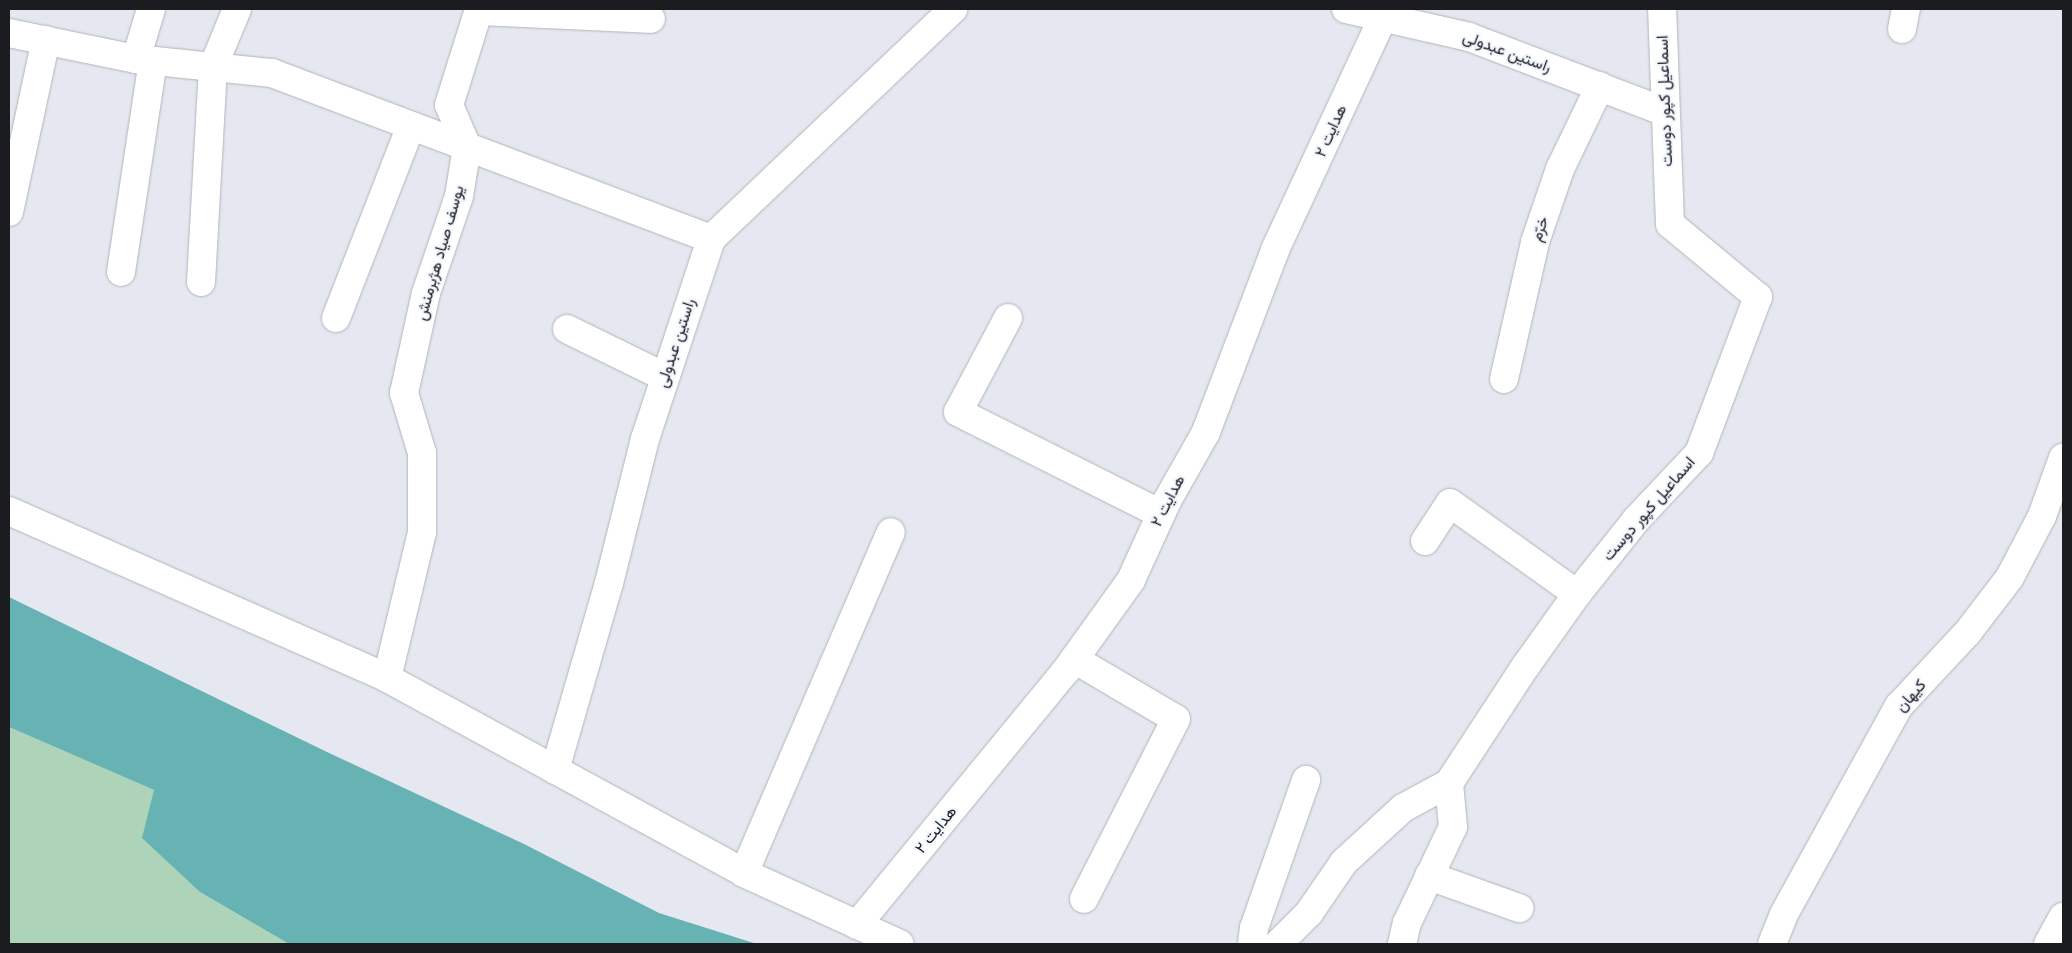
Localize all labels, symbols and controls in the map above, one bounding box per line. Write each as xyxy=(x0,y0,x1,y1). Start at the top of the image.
street label: راستین عبدولی xyxy=(1460,27,1554,77)
street label: اسماعیل کپور دوست xyxy=(1653,35,1677,167)
street label: هدایت ۲ xyxy=(1311,102,1351,160)
street label: یوسف صیاد هژبرمنش xyxy=(412,183,468,323)
street label: خرّم xyxy=(1527,214,1553,244)
street label: راستین عبدولی xyxy=(653,296,699,390)
street label: اسماعیل کپور دوست xyxy=(1599,453,1699,565)
street label: هدایت ۲ xyxy=(1147,472,1189,530)
street label: کیهان xyxy=(1892,676,1930,716)
street label: هدایت ۲ xyxy=(911,802,961,858)

